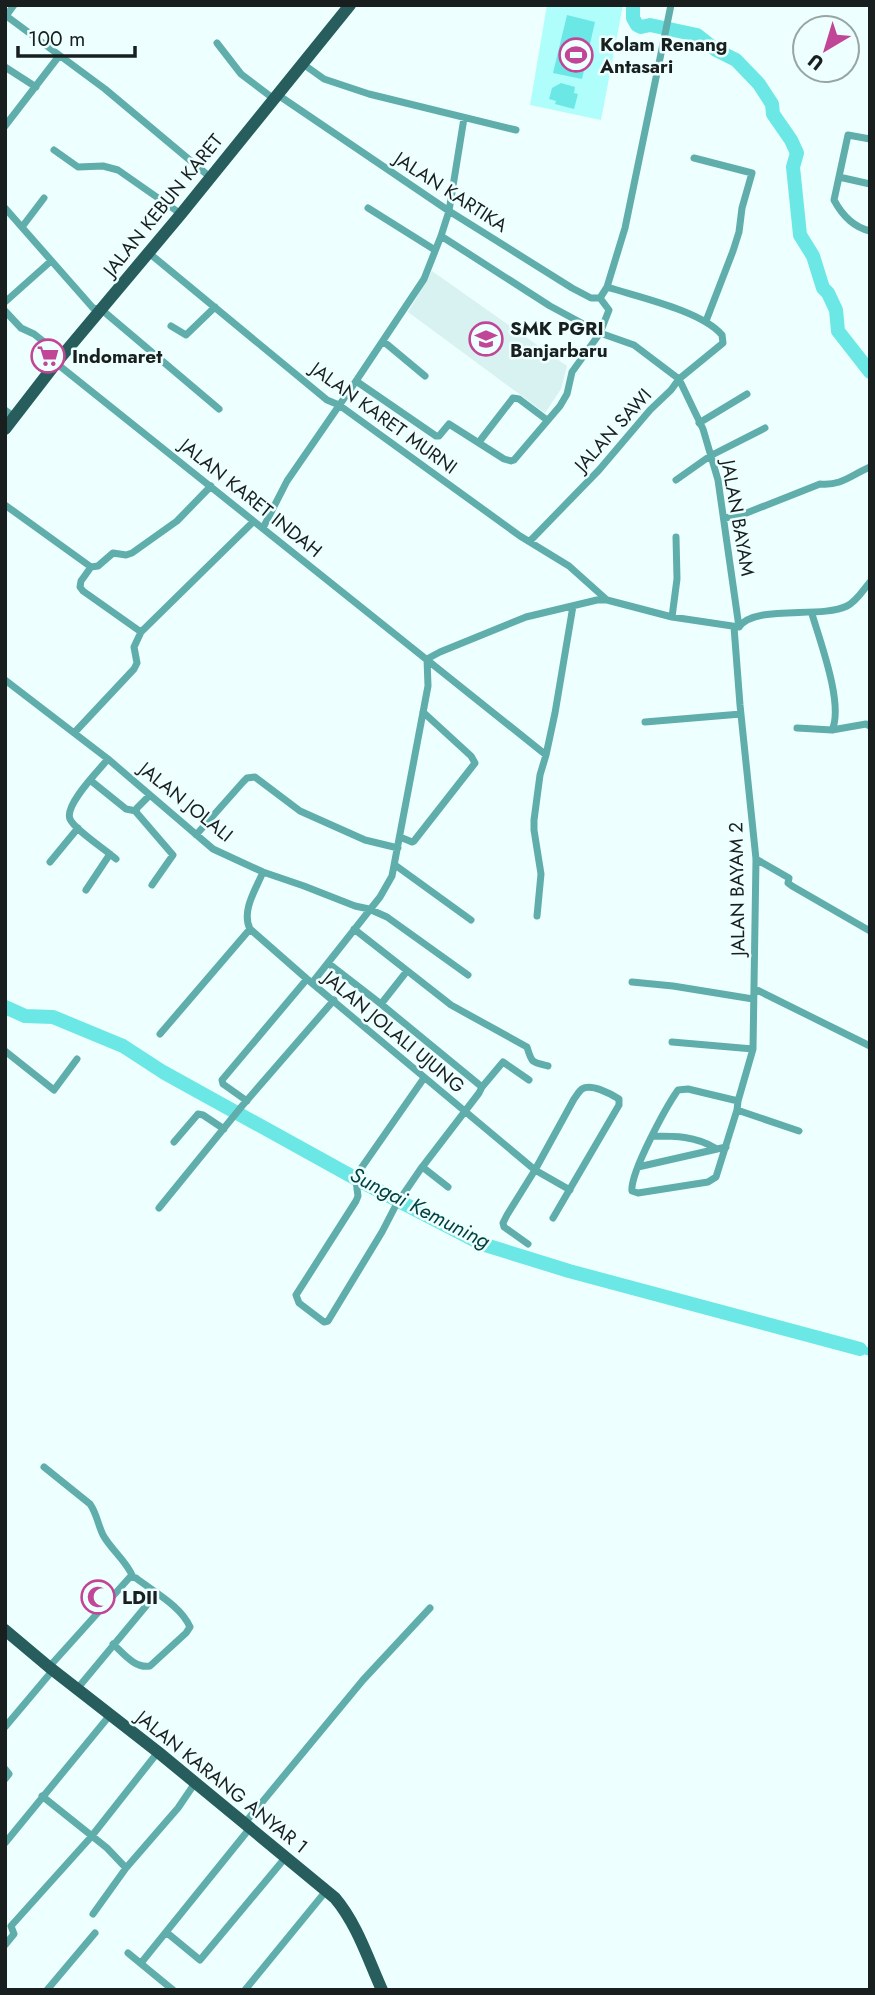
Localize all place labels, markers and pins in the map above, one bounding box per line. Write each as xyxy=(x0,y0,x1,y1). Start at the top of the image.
place label: Kolam Renang Antasari xyxy=(599,31,727,80)
sports icon: Kolam Renang Antasari xyxy=(557,36,595,74)
place label: SMK PGRI Banjarbaru xyxy=(510,315,608,364)
school or university icon: SMK PGRI Banjarbaru xyxy=(467,320,505,358)
supermarket icon: Indomaret xyxy=(29,337,67,375)
place label: Indomaret xyxy=(72,343,162,370)
mosque icon: LDII xyxy=(79,1578,117,1616)
place label: LDII xyxy=(122,1584,158,1611)

